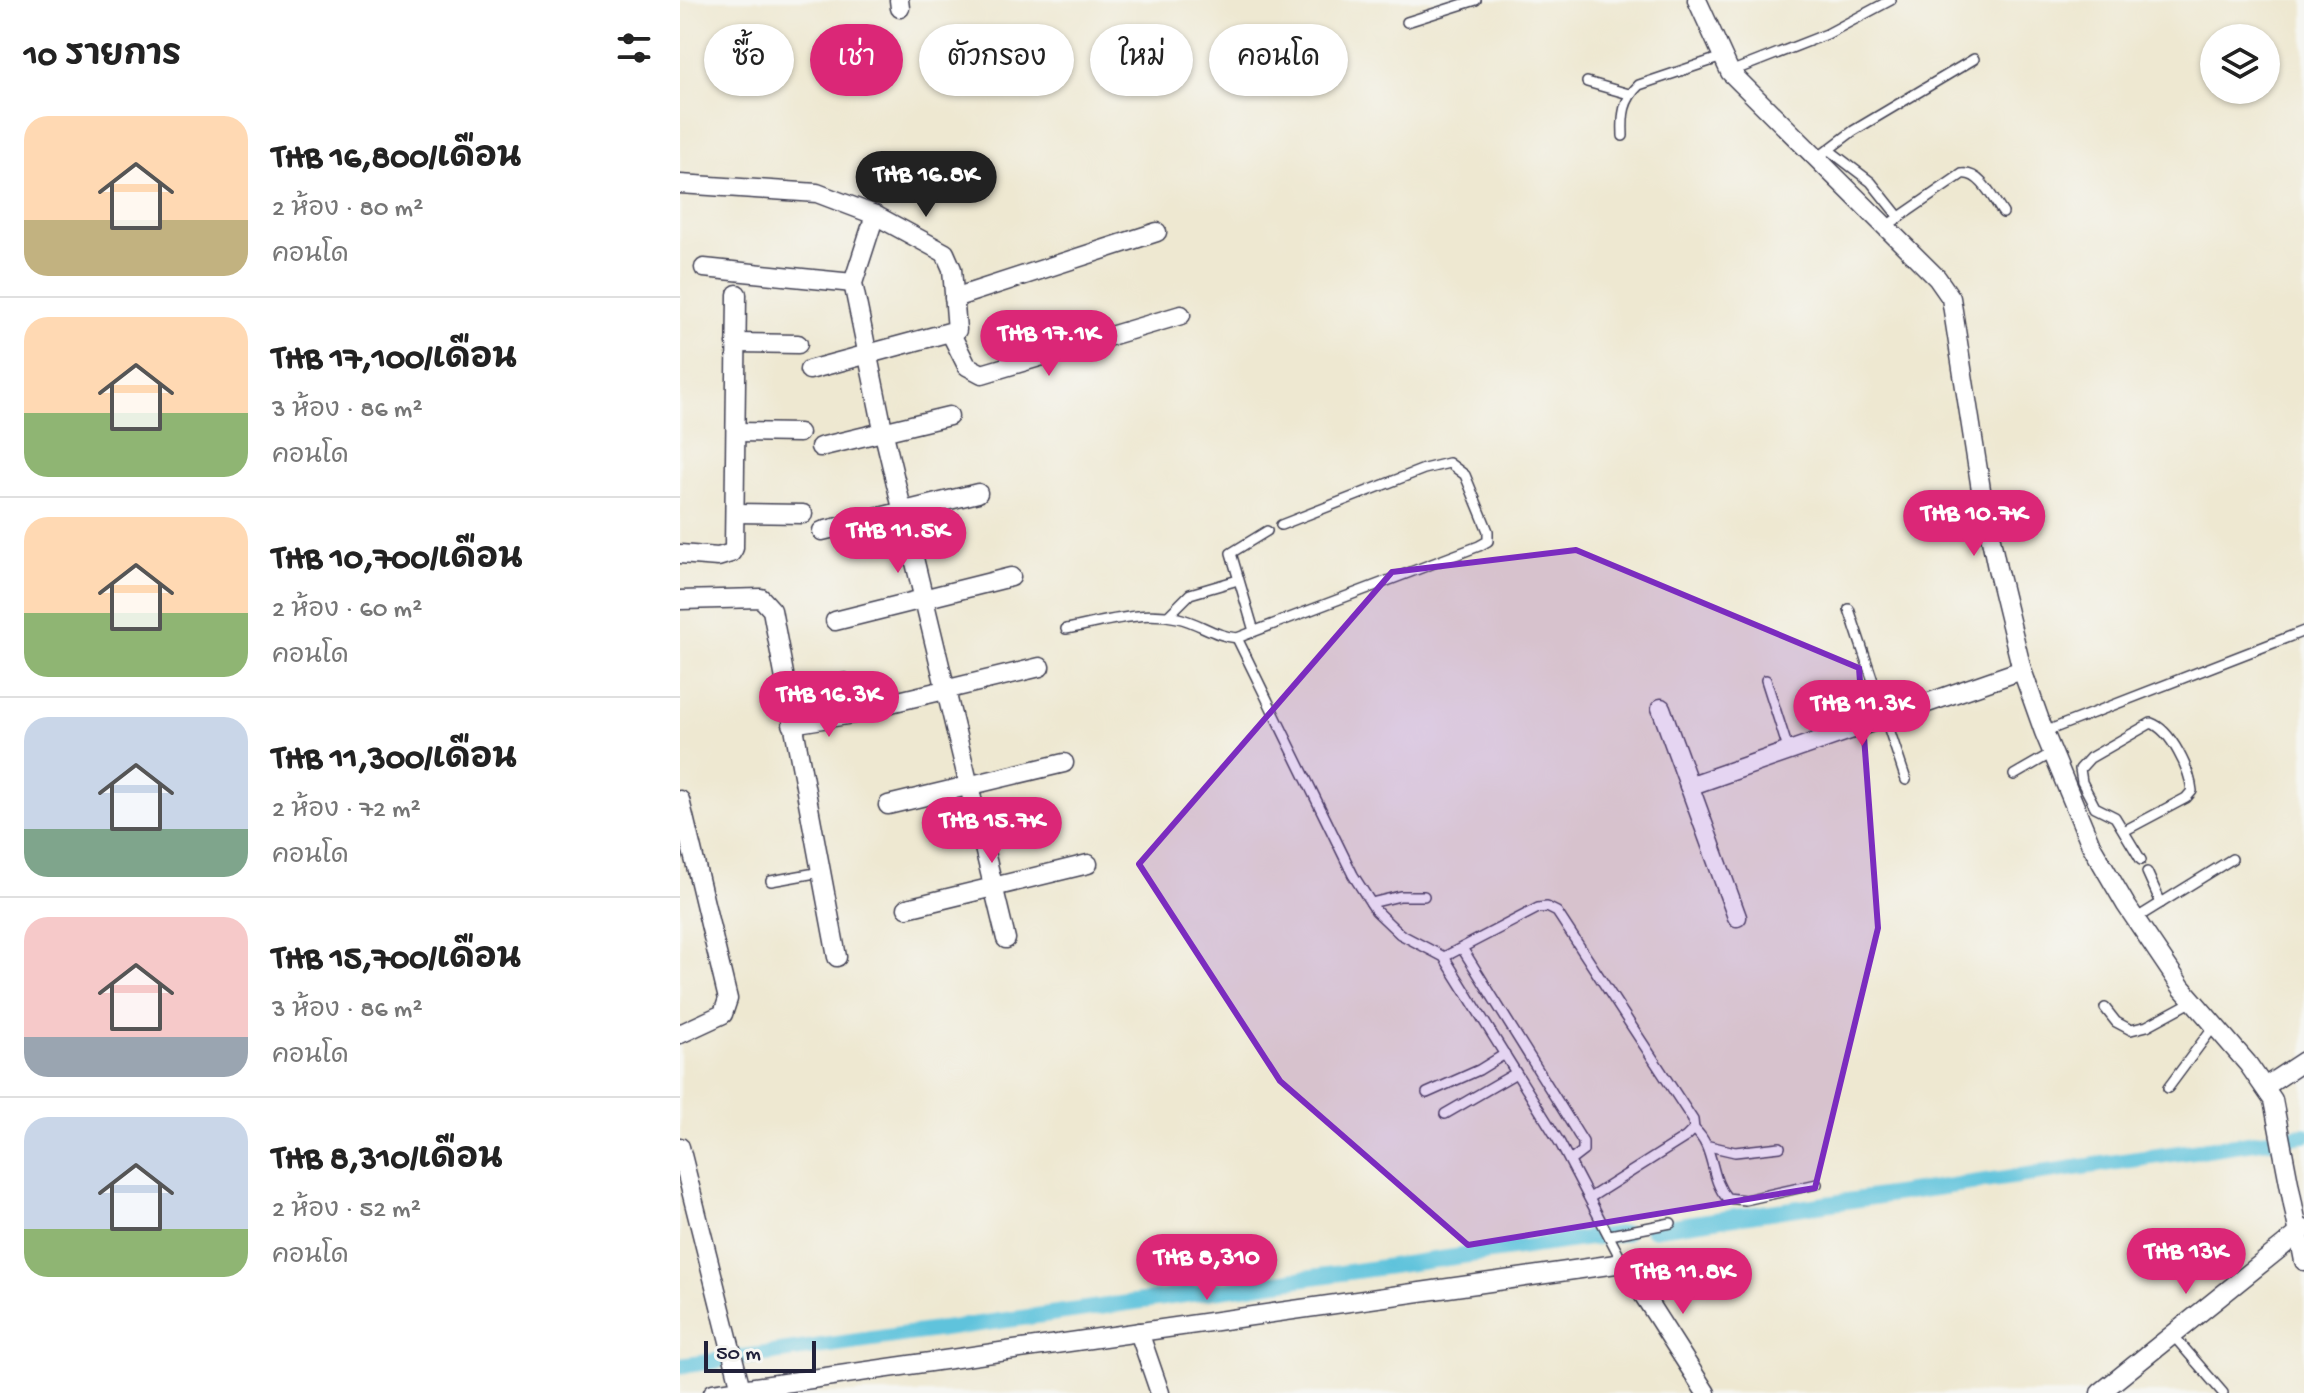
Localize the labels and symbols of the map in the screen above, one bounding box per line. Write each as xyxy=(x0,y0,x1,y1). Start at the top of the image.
pin: THB 16.8K xyxy=(834,151,1018,219)
pin: THB 17.1K xyxy=(957,310,1141,378)
pin: THB 10.7K xyxy=(1882,490,2066,558)
pin: THB 11.5K xyxy=(806,507,990,575)
pin: THB 16.3K xyxy=(737,671,921,739)
pin: THB 11.3K xyxy=(1770,680,1954,748)
pin: THB 15.7K xyxy=(900,797,1084,865)
pin: THB 13K xyxy=(2112,1228,2260,1296)
pin: THB 8,310 xyxy=(1115,1234,1299,1302)
pin: THB 11.8K xyxy=(1591,1248,1775,1316)
scale bar xyxy=(704,1337,816,1373)

